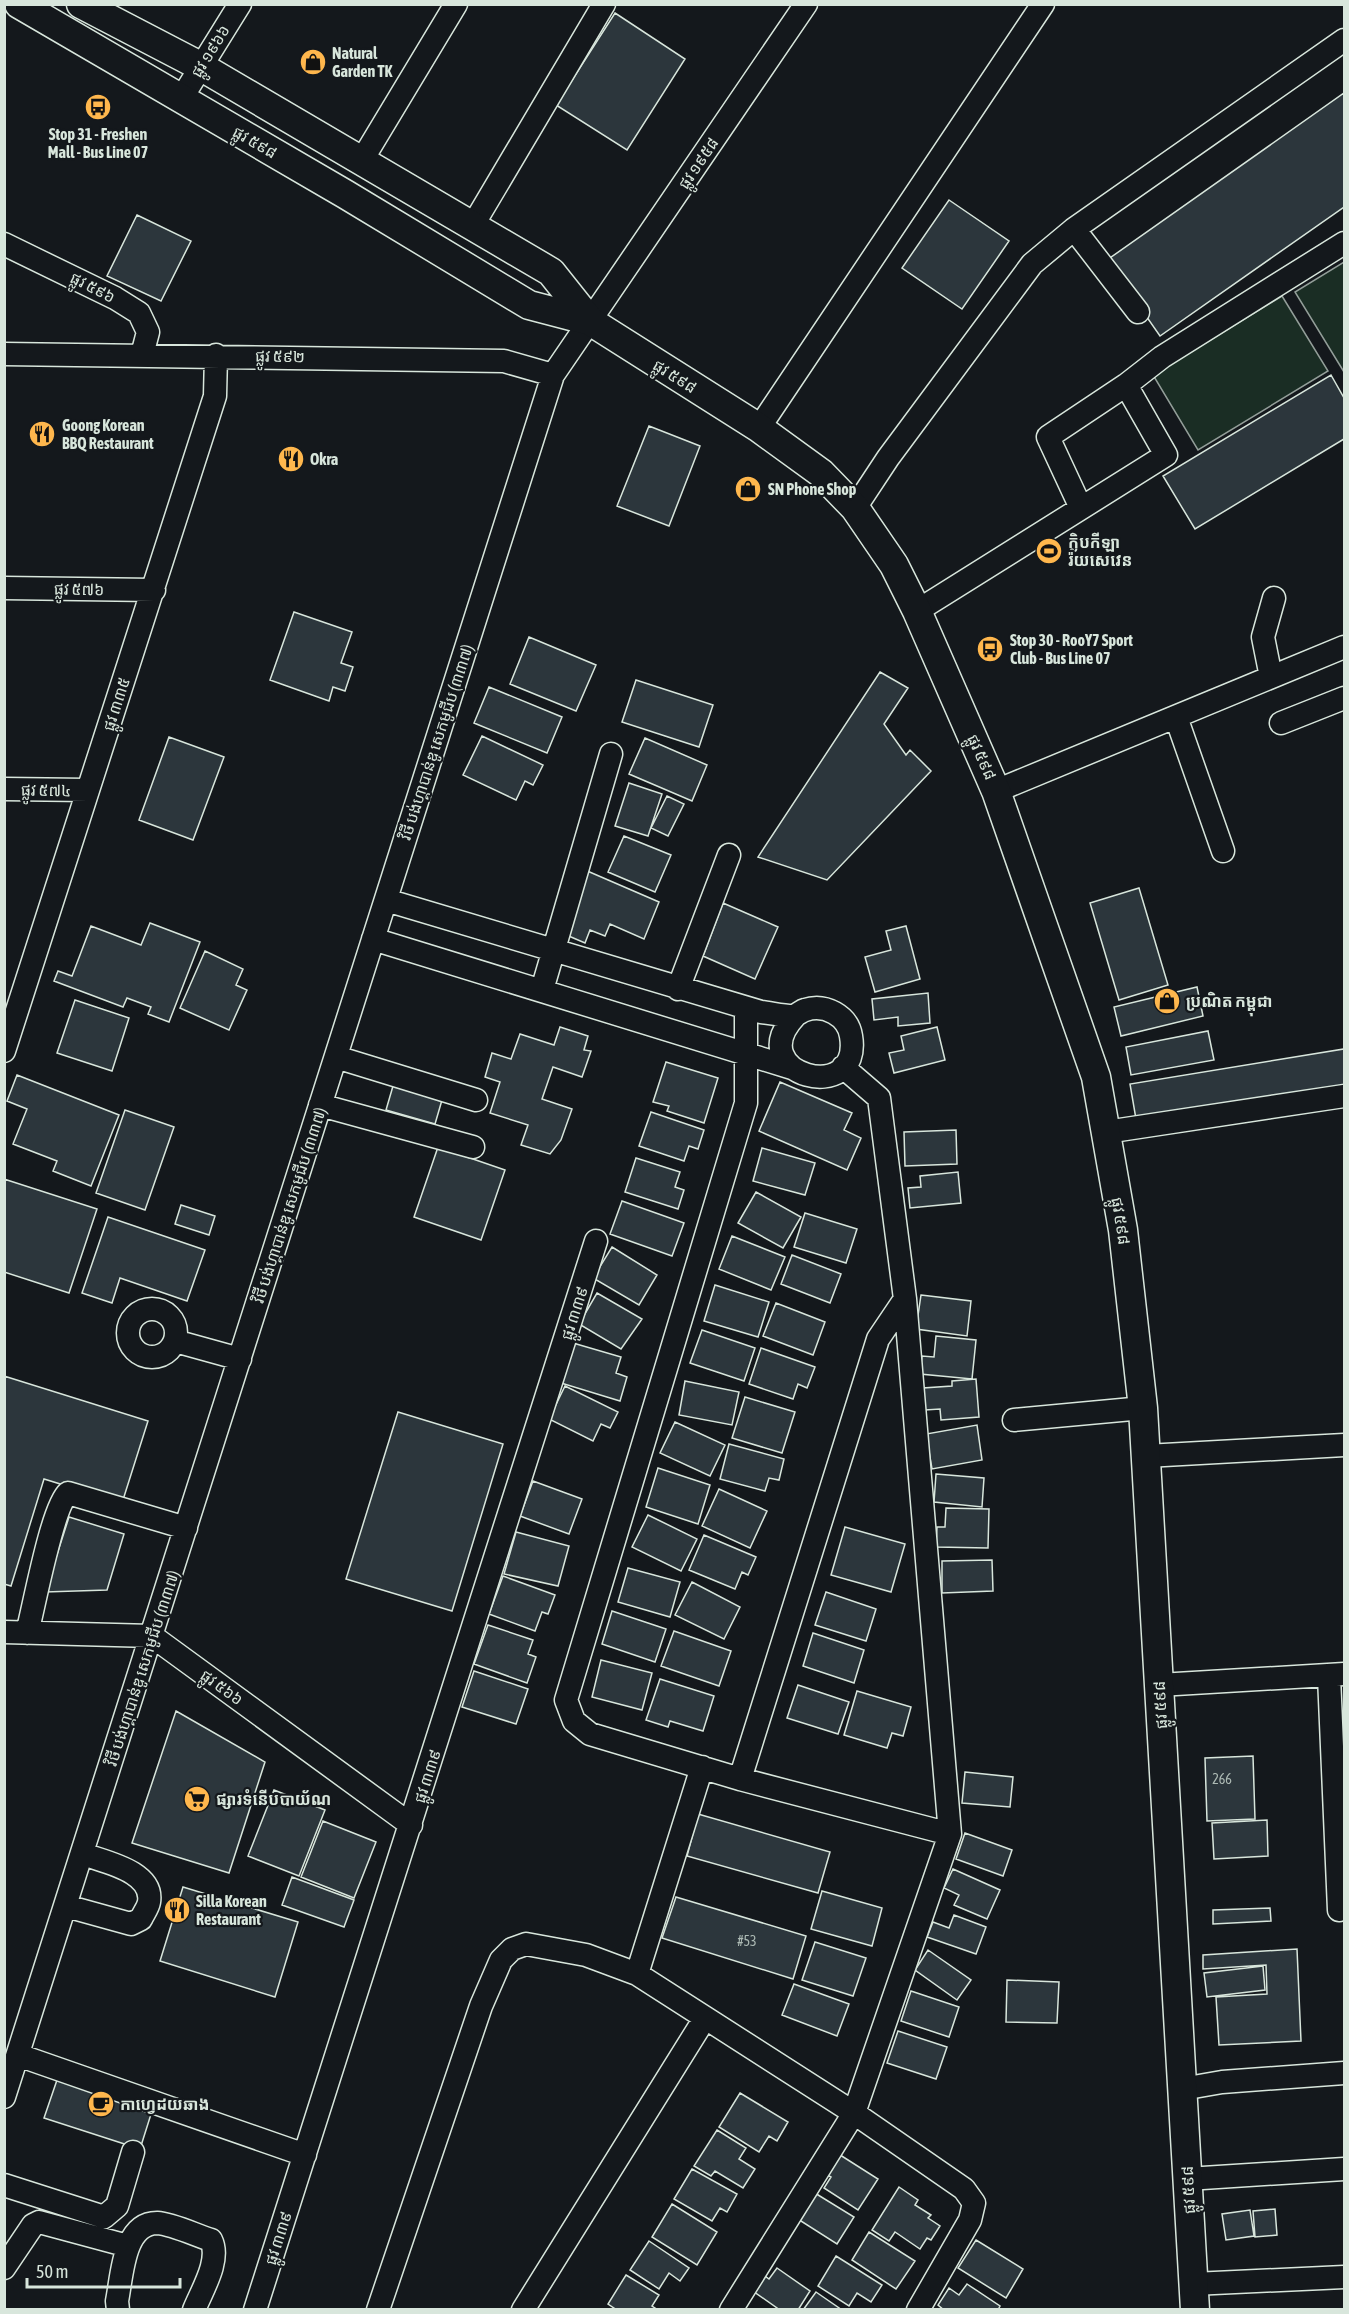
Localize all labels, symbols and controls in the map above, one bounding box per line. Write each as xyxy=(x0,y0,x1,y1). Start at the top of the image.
street label: ផ្លូវ ១៩៦៦ xyxy=(187,22,238,83)
place label: Natural Garden TK xyxy=(332,44,392,80)
shop icon: Natural Garden TK xyxy=(298,47,328,77)
bus stop icon: Stop 31 - Freshen Mall - Bus Line 07 xyxy=(83,92,113,122)
street label: ផ្លូវ ៥៩៨ xyxy=(227,122,280,167)
place label: Stop 31 - Freshen Mall - Bus Line 07 xyxy=(48,125,148,161)
street label: ផ្លូវ ១៩៥៨ xyxy=(674,134,726,195)
street label: ផ្លូវ ៥៩៦ xyxy=(65,268,118,311)
street label: ផ្លូវ ៥៩២ xyxy=(255,347,305,371)
street label: ផ្លូវ ៥៩៨ xyxy=(647,356,700,401)
place label: Goong Korean BBQ Restaurant xyxy=(62,416,154,452)
restaurant icon: Goong Korean BBQ Restaurant xyxy=(27,419,57,449)
restaurant icon: Okra xyxy=(276,444,306,474)
place label: Okra xyxy=(310,450,338,468)
shop icon: SN Phone Shop xyxy=(733,474,763,504)
place label: SN Phone Shop xyxy=(768,480,857,498)
place label: ក្លិបកីឡា រ៉យសេវេន xyxy=(1068,532,1132,569)
sports icon: ក្លិបកីឡា រ៉យសេវេន xyxy=(1034,536,1064,566)
street label: ផ្លូវ ៥៧៦ xyxy=(54,580,104,604)
place label: Stop 30 - RooY7 Sport Club - Bus Line 07 xyxy=(1010,631,1133,667)
bus stop icon: Stop 30 - RooY7 Sport Club - Bus Line 07 xyxy=(975,634,1005,664)
street label: វិថី បង់ហ្គាបាន់ឌូ សេកមូជីប (៣៣៧) xyxy=(394,641,478,843)
street label: ផ្លូវ ៣៣៥ xyxy=(99,675,139,735)
street label: ផ្លូវ ៥៩៨ xyxy=(959,731,1000,785)
street label: ផ្លូវ ៥៧៤ xyxy=(21,781,71,805)
shop icon: ប្រណិត កម្ពុជា xyxy=(1152,986,1182,1016)
place label: ប្រណិត កម្ពុជា xyxy=(1186,991,1272,1017)
street label: វិថី បង់ហ្គាបាន់ឌូ សេកមូជីប (៣៣៧) xyxy=(247,1104,331,1306)
street label: ផ្លូវ ៥៩៨ xyxy=(1103,1196,1134,1247)
street label: ផ្លូវ ៣៣៩ xyxy=(557,1284,597,1344)
street label: វិថី បង់ហ្គាបាន់ឌូ សេកមូជីប (៣៣៧) xyxy=(100,1567,184,1769)
street label: ផ្លូវ ៥៦៦ xyxy=(194,1666,247,1713)
street label: ផ្លូវ ៥៩៨ xyxy=(1150,1680,1176,1729)
street label: ផ្លូវ ៣៣៩ xyxy=(410,1747,450,1807)
house number: 266 xyxy=(1212,1771,1232,1787)
supermarket icon: ផ្សារទំនើបបាយ័ណ xyxy=(182,1784,212,1814)
place label: ផ្សារទំនើបបាយ័ណ xyxy=(216,1788,331,1809)
place label: Silla Korean Restaurant xyxy=(196,1892,267,1928)
restaurant icon: Silla Korean Restaurant xyxy=(162,1895,192,1925)
house number: #53 xyxy=(737,1933,757,1949)
cafe icon: កាហ្វេដយឆាង xyxy=(86,2089,116,2119)
place label: កាហ្វេដយឆាង xyxy=(120,2095,210,2114)
street label: ផ្លូវ ៥៩៨ xyxy=(1178,2165,1204,2214)
street label: ផ្លូវ ៣៣៩ xyxy=(261,2209,301,2269)
scale bar xyxy=(27,2251,180,2289)
text: 50 m xyxy=(36,2261,68,2282)

